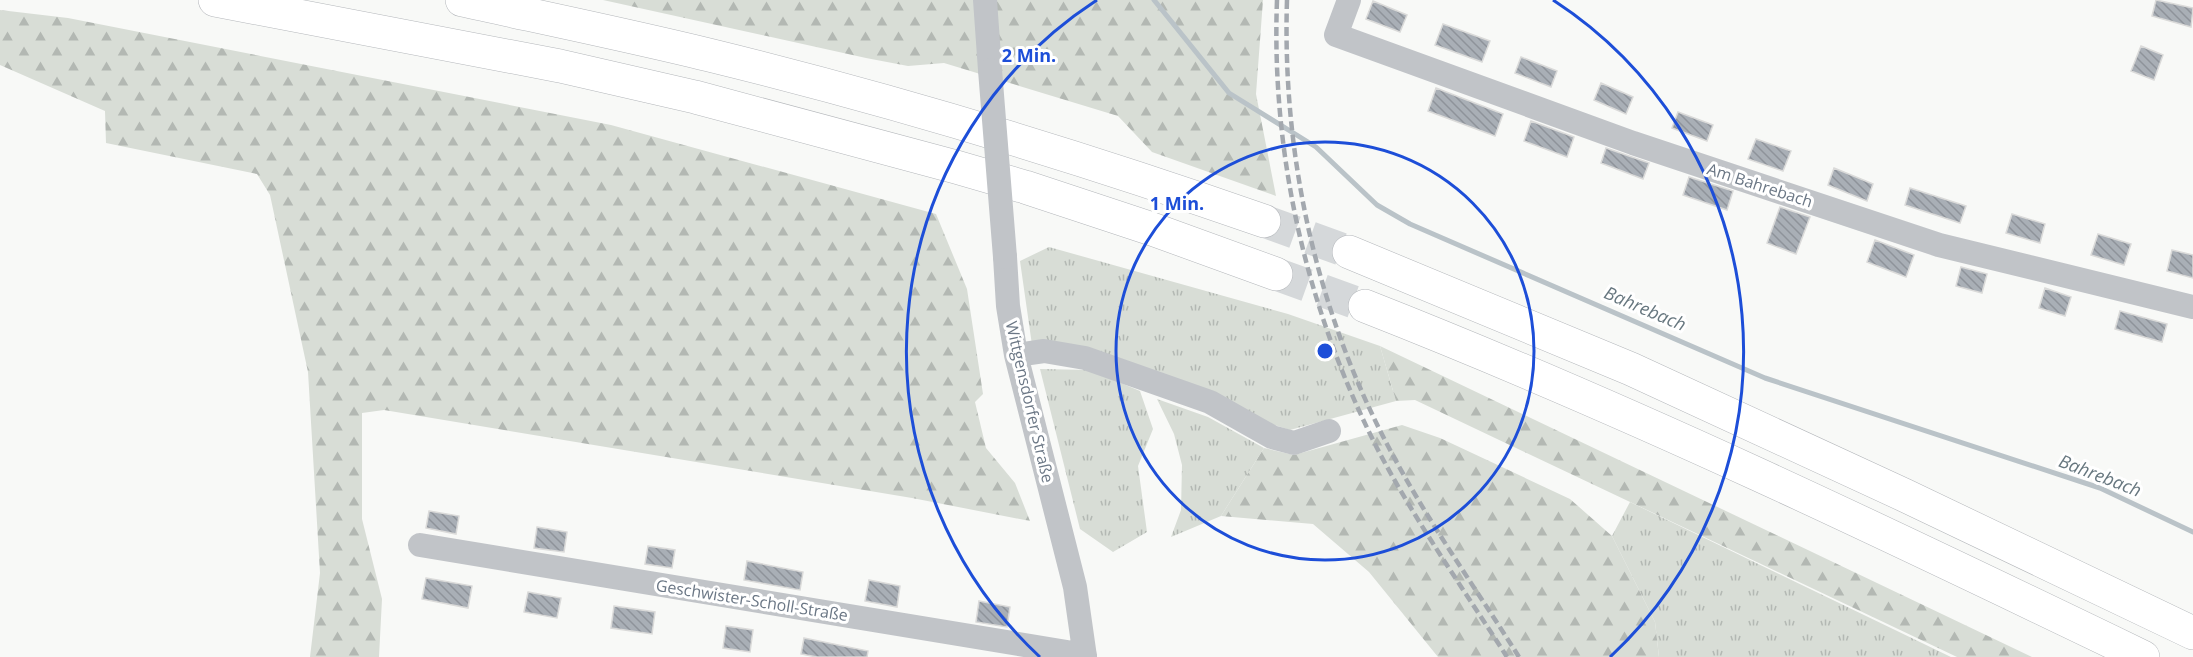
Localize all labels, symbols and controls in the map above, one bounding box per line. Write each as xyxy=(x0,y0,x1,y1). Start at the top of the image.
text: 2 Min. xyxy=(1002,43,1056,67)
street label: Am Bahrebach xyxy=(1704,158,1816,212)
text: 1 Min. xyxy=(1150,191,1204,215)
water label: Bahrebach xyxy=(1601,280,1690,336)
street label: Wittgensdorfer Straße xyxy=(1001,319,1059,485)
centre of rings xyxy=(1315,341,1335,361)
water label: Bahrebach xyxy=(2056,448,2145,502)
street label: Geschwister-Scholl-Straße xyxy=(654,574,850,626)

